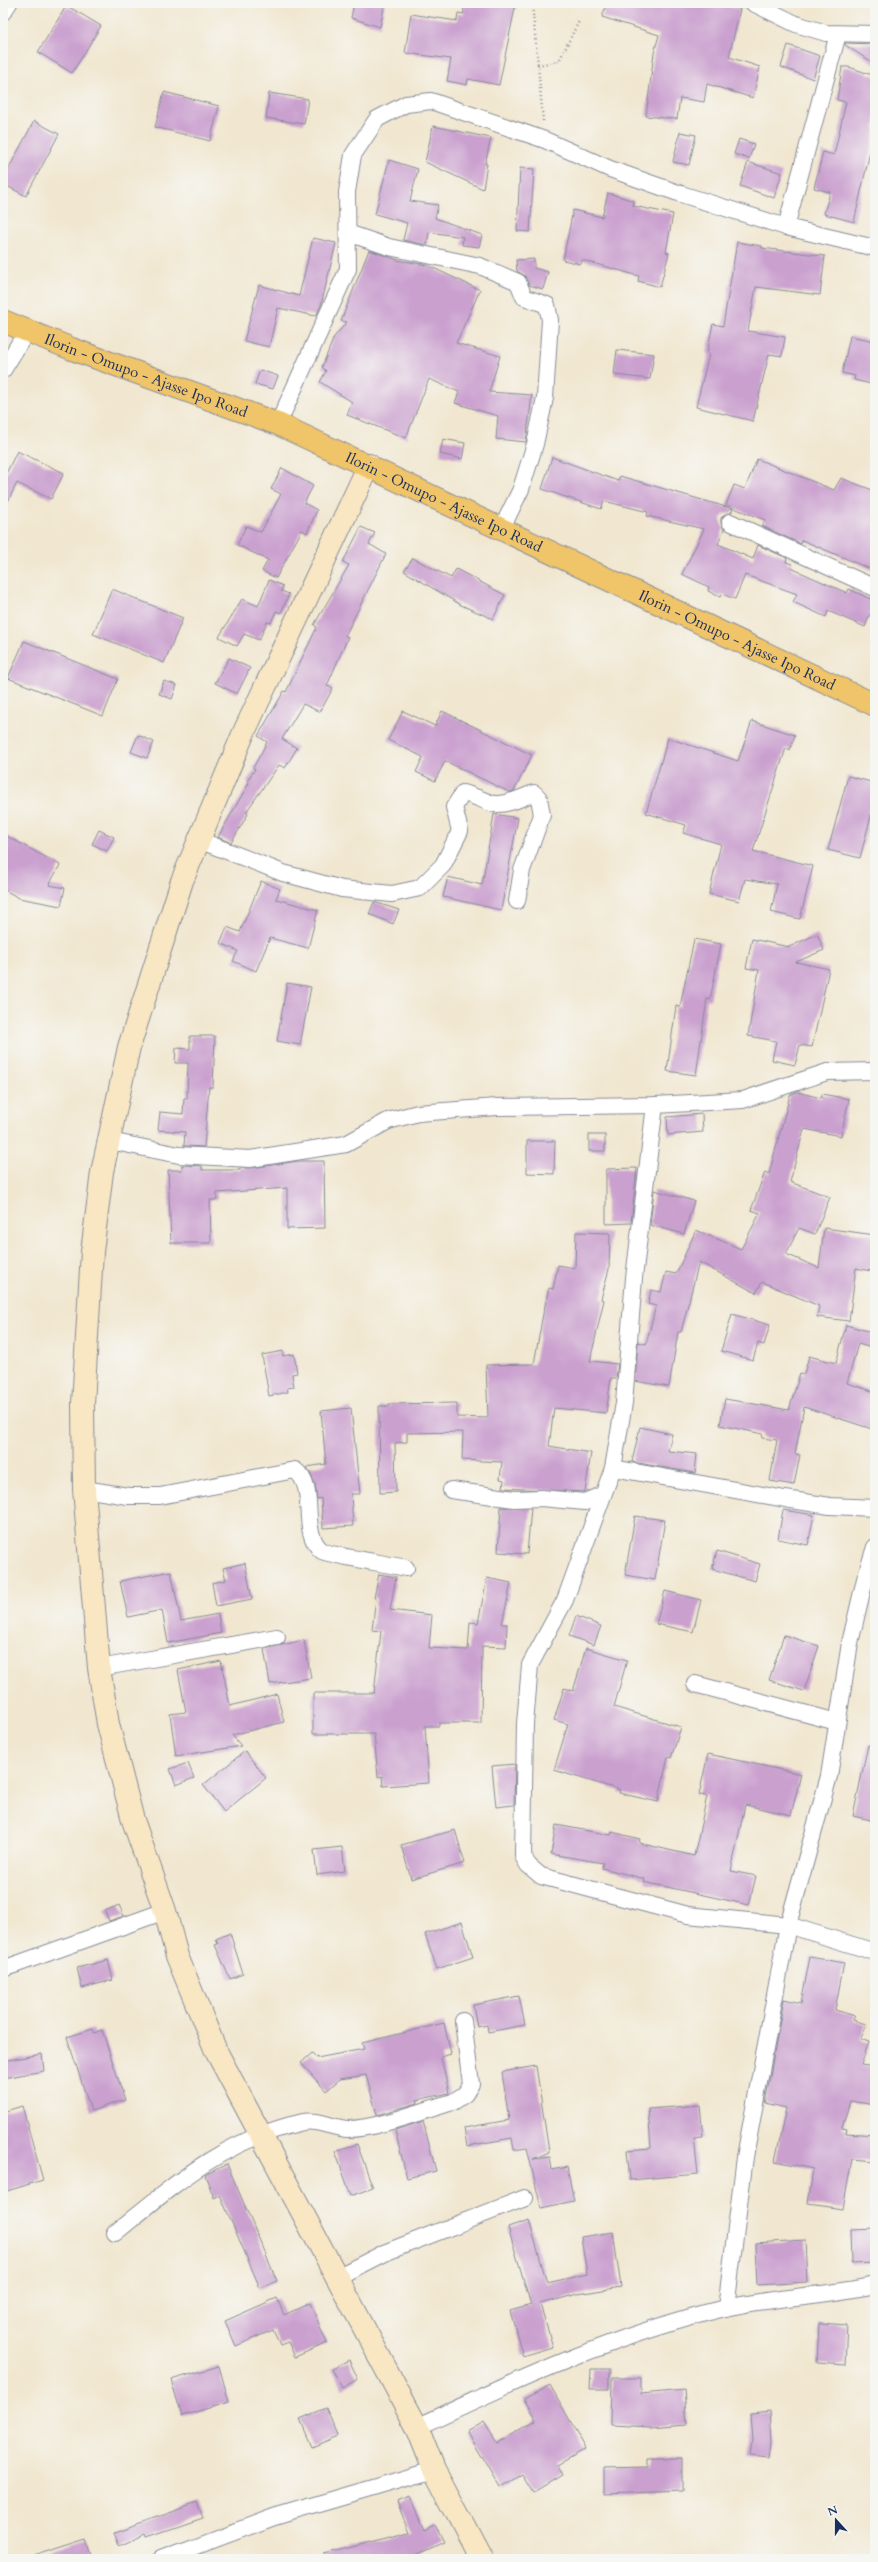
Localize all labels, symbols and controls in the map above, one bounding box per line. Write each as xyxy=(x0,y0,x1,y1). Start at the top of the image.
street label: Ilorin - Omupo - Ajasse Ipo Road xyxy=(41,329,250,422)
street label: Ilorin - Omupo - Ajasse Ipo Road xyxy=(342,447,546,557)
street label: Ilorin - Omupo - Ajasse Ipo Road xyxy=(635,585,839,695)
north arrow xyxy=(816,2500,856,2540)
text: N xyxy=(825,2502,840,2520)

